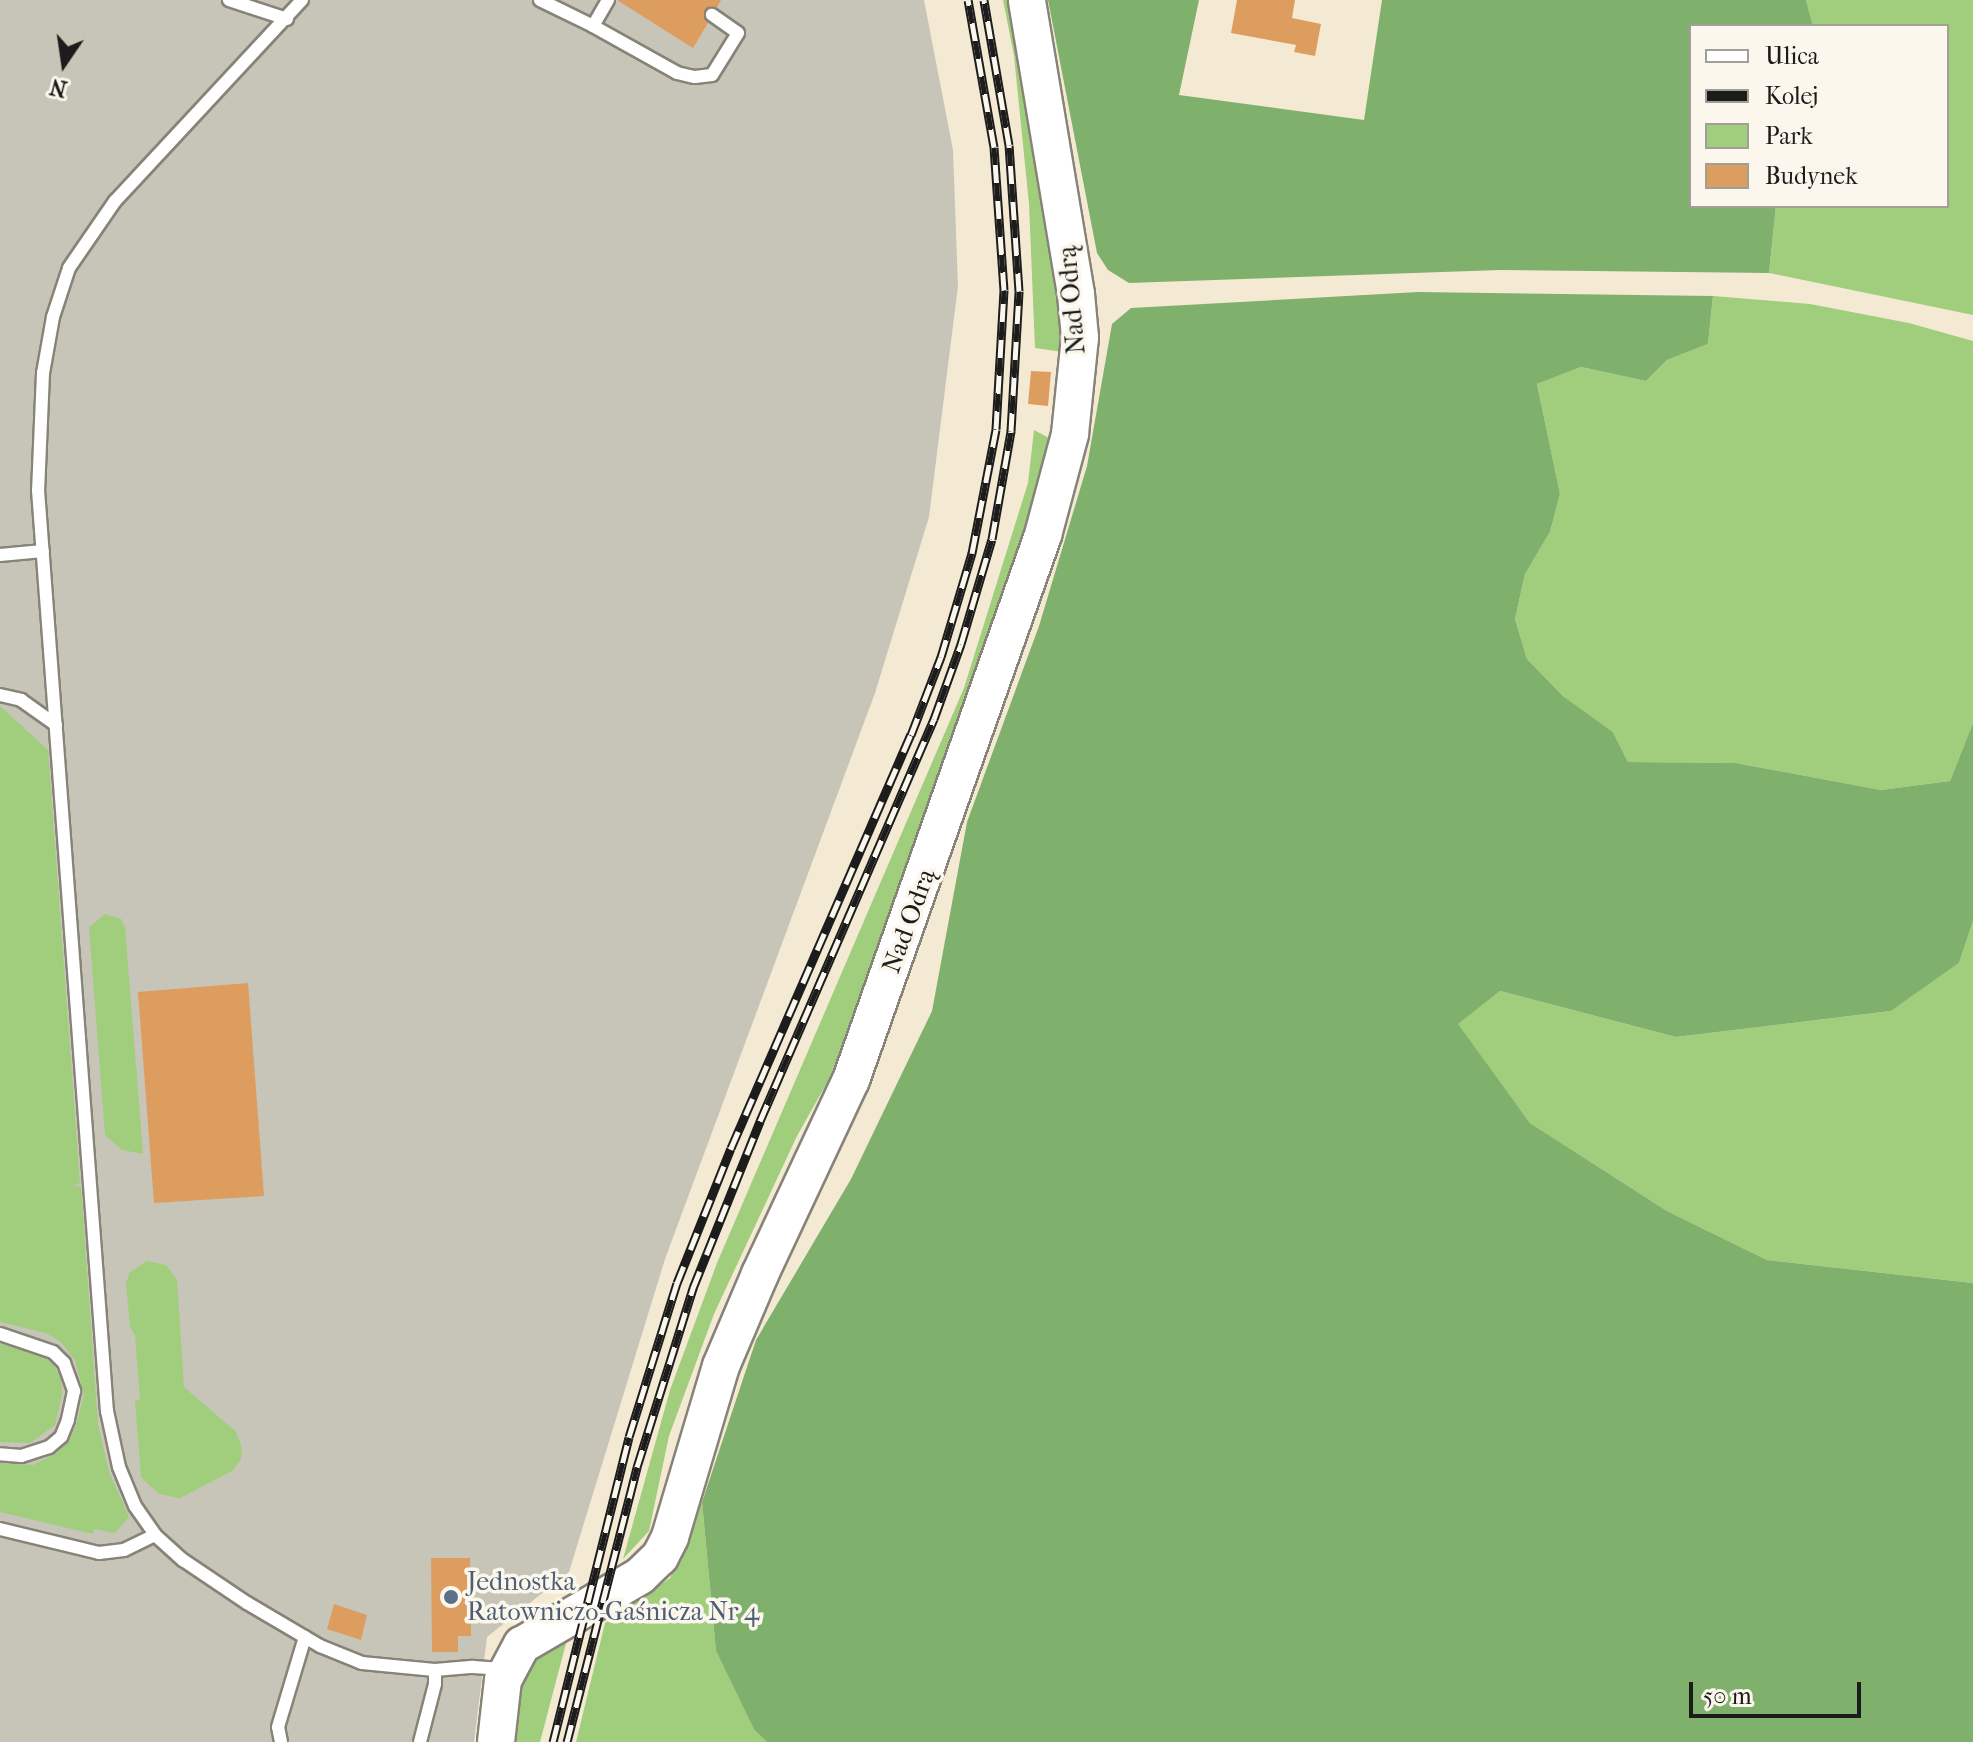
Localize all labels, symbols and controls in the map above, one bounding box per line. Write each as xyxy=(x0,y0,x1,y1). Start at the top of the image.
north arrow xyxy=(24,24,104,104)
legend xyxy=(1689,24,1949,208)
text: Ulica xyxy=(1765,42,1819,70)
text: N xyxy=(48,73,70,102)
text: Kolej xyxy=(1765,82,1818,110)
text: Park xyxy=(1765,122,1813,150)
text: Budynek xyxy=(1765,162,1858,190)
street label: Nad Odrą xyxy=(1052,244,1092,356)
street label: Nad Odrą xyxy=(876,865,942,977)
place label: Jednostka Ratowniczo-Gaśnicza Nr 4 xyxy=(467,1566,759,1628)
marker: Jednostka Ratowniczo-Gaśnicza Nr 4 xyxy=(442,1588,460,1606)
scale bar xyxy=(1693,1666,1865,1716)
text: 50 m xyxy=(1703,1682,1752,1710)

